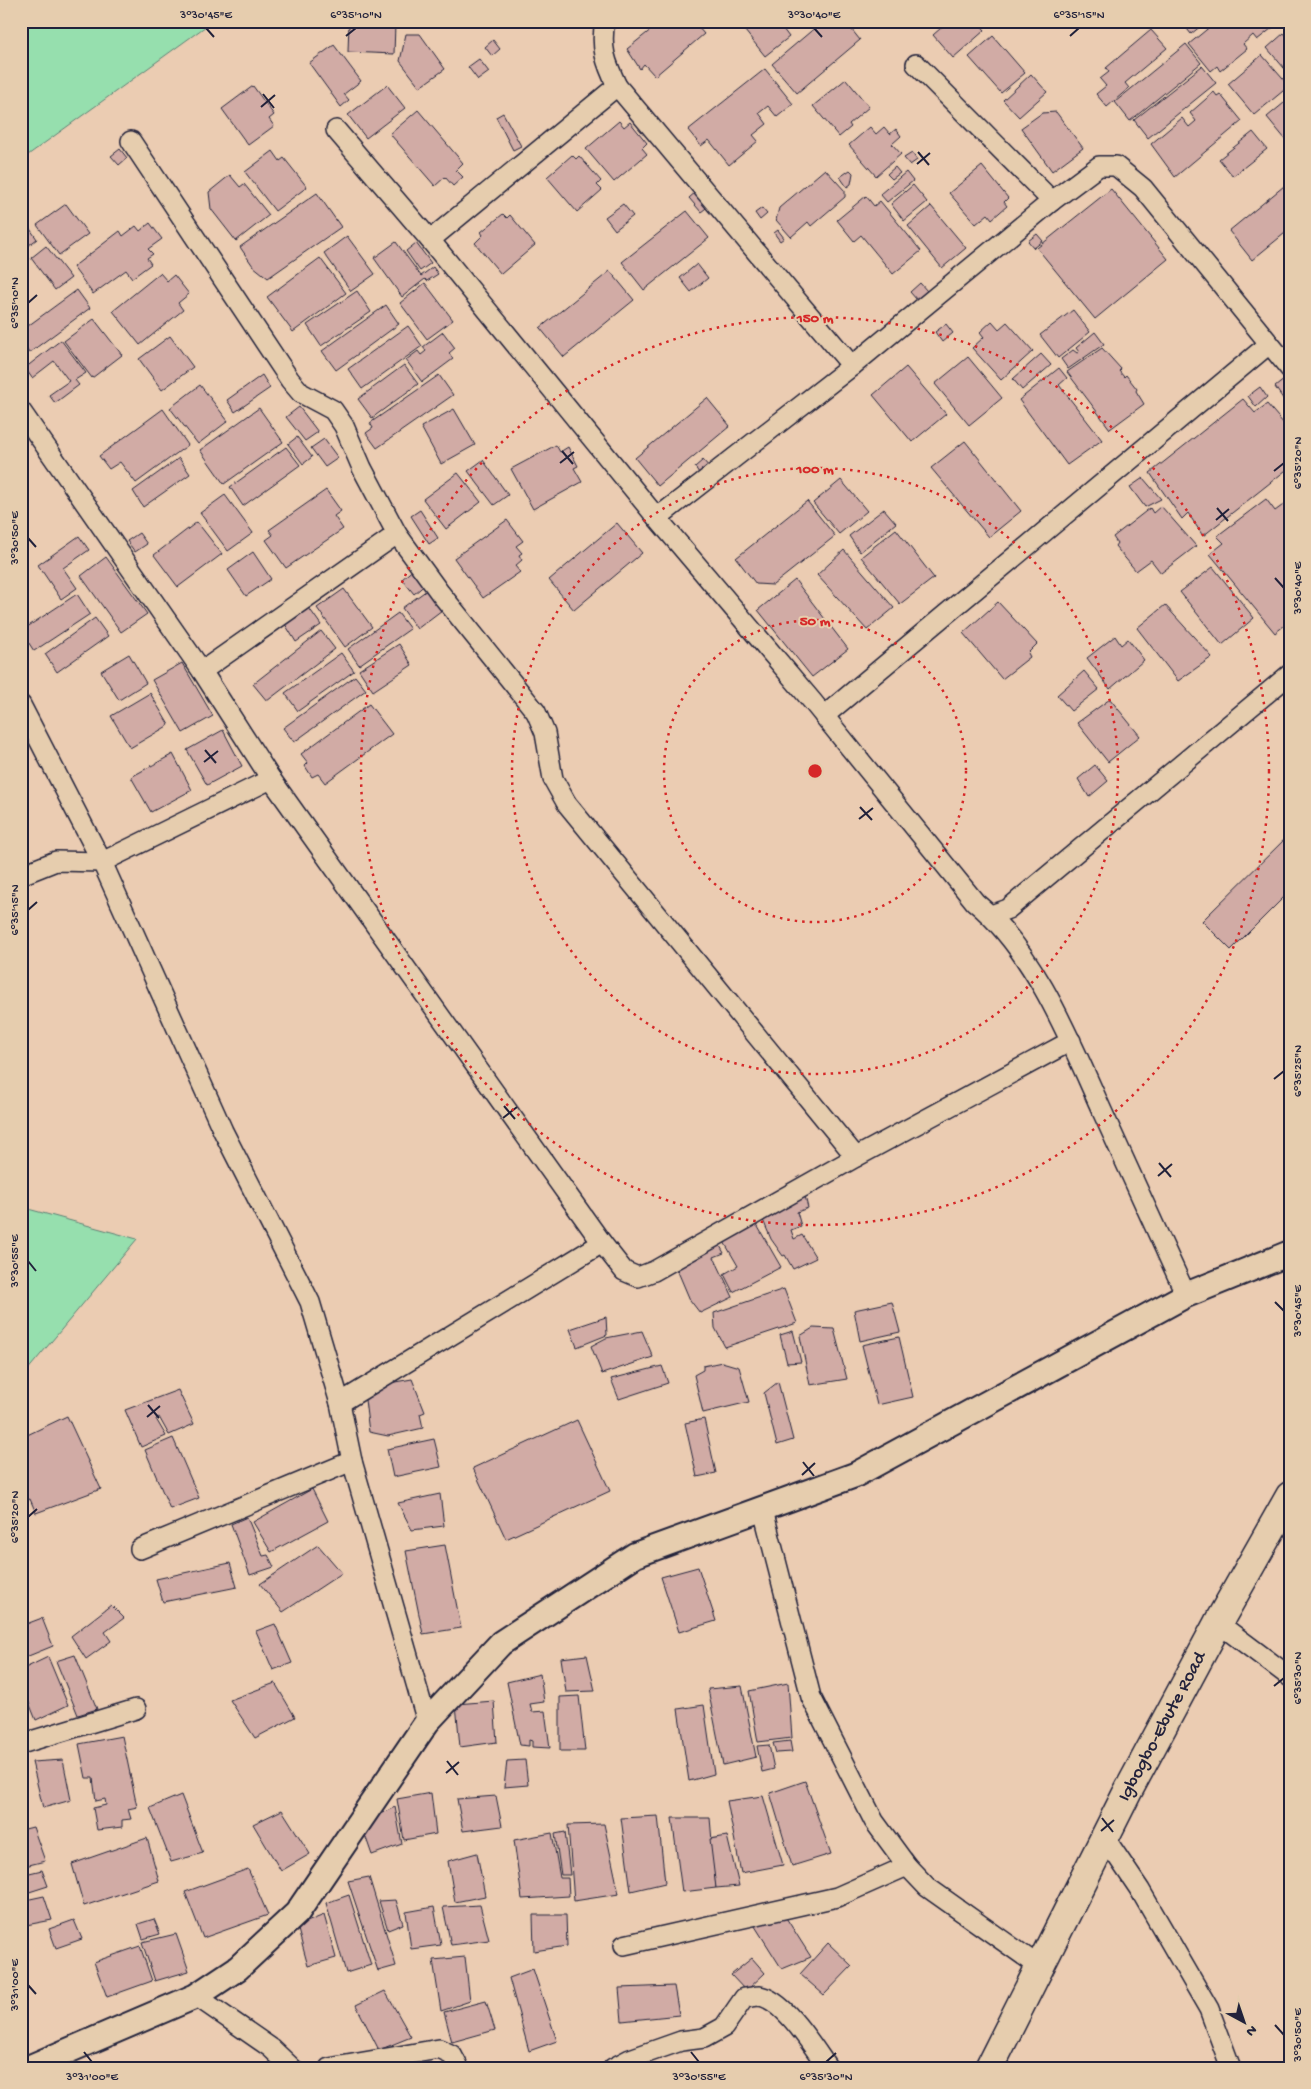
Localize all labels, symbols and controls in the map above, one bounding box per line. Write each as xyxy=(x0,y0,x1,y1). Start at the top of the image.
text: 3°30'45"E xyxy=(179,9,233,23)
text: 6°35'10"N xyxy=(330,9,382,23)
text: 3°30'40"E xyxy=(787,9,841,23)
text: 6°35'15"N xyxy=(1053,9,1105,23)
text: 6°35'10"N xyxy=(9,277,23,329)
text: 150 m xyxy=(796,310,834,328)
text: 6°35'20"N xyxy=(1292,437,1306,489)
text: 100 m xyxy=(795,461,834,479)
text: 3°30'50"E xyxy=(9,511,23,566)
text: 3°30'40"E xyxy=(1292,561,1306,615)
text: 50 m xyxy=(800,613,831,631)
centre of rings xyxy=(806,762,824,780)
text: 6°35'15"N xyxy=(9,884,23,936)
text: 6°35'25"N xyxy=(1292,1045,1306,1097)
text: 3°30'55"E xyxy=(9,1234,23,1288)
text: 3°30'45"E xyxy=(1292,1284,1306,1338)
text: 6°35'20"N xyxy=(9,1491,23,1543)
street label: Igbogbo-Ebute Road xyxy=(1114,1647,1213,1806)
text: 6°35'30"N xyxy=(1292,1651,1306,1704)
text: 3°31'00"E xyxy=(9,1959,23,2012)
north arrow xyxy=(1218,1996,1268,2046)
text: 3°30'50"E xyxy=(1292,2008,1306,2063)
text: N xyxy=(1242,2021,1260,2039)
text: 3°31'00"E xyxy=(65,2071,118,2085)
text: 3°30'55"E xyxy=(672,2071,726,2085)
text: 6°35'30"N xyxy=(800,2071,853,2085)

